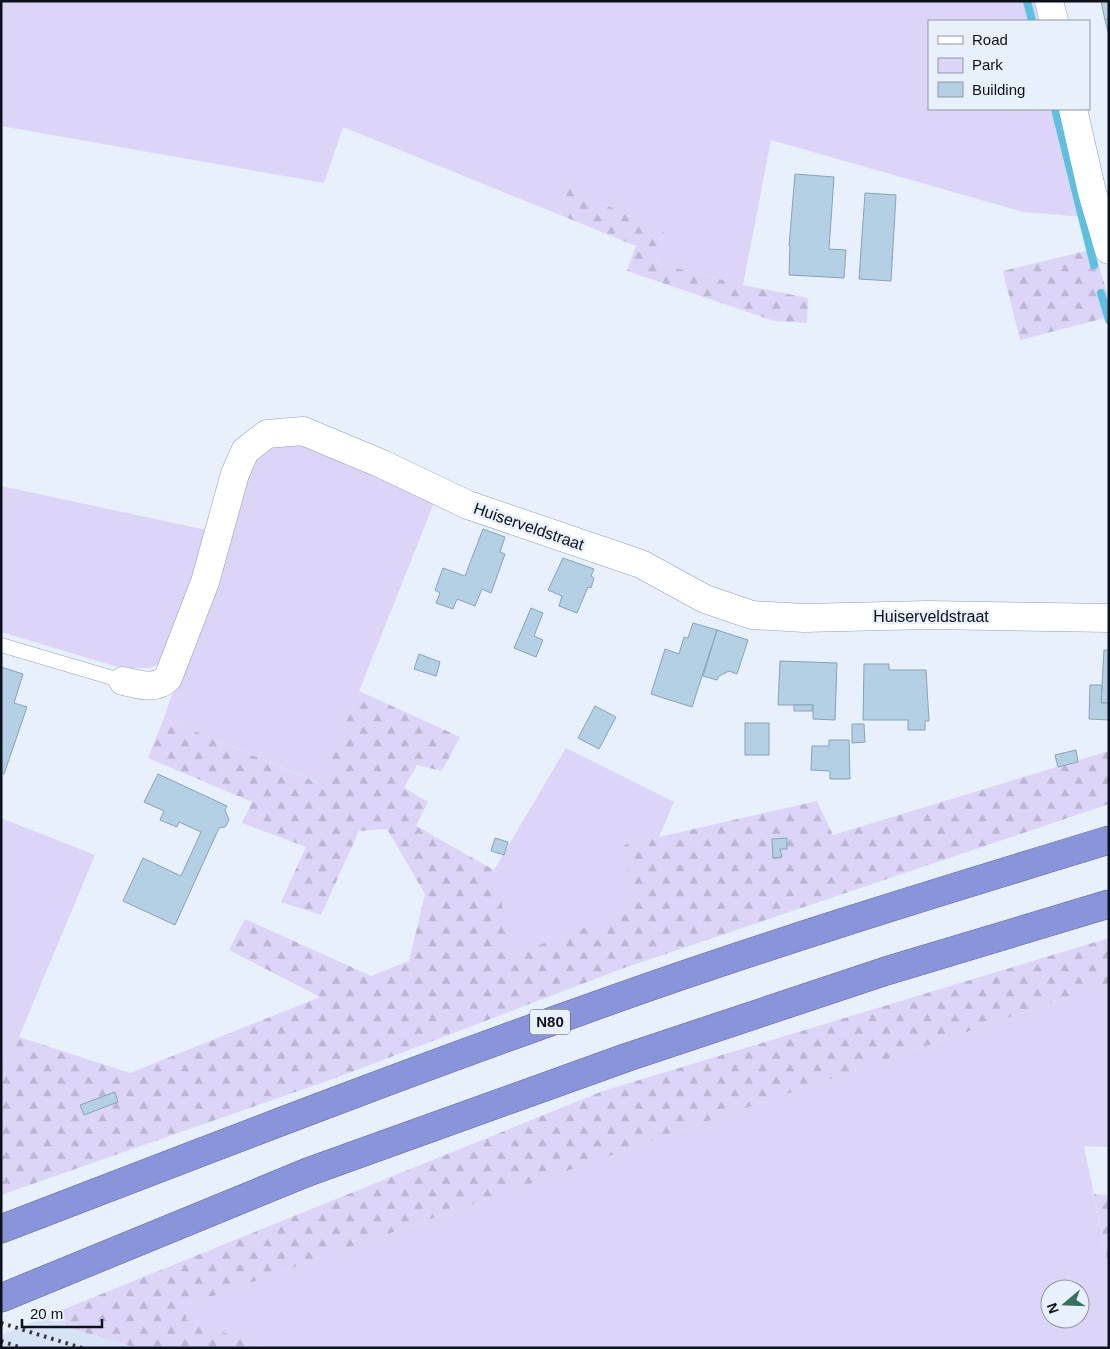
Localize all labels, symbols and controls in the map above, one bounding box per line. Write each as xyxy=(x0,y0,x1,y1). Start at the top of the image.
legend xyxy=(928,20,1090,110)
text: Road xyxy=(972,31,1008,48)
text: Park xyxy=(972,56,1003,73)
text: Building xyxy=(972,81,1025,98)
street label: Huiserveldstraat xyxy=(471,500,587,554)
street label: Huiserveldstraat xyxy=(873,608,989,625)
road number: N80 xyxy=(530,1010,570,1034)
north arrow xyxy=(1040,1279,1090,1329)
scale bar xyxy=(22,1296,102,1328)
text: N xyxy=(1043,1301,1062,1316)
text: 20 m xyxy=(30,1305,63,1322)

